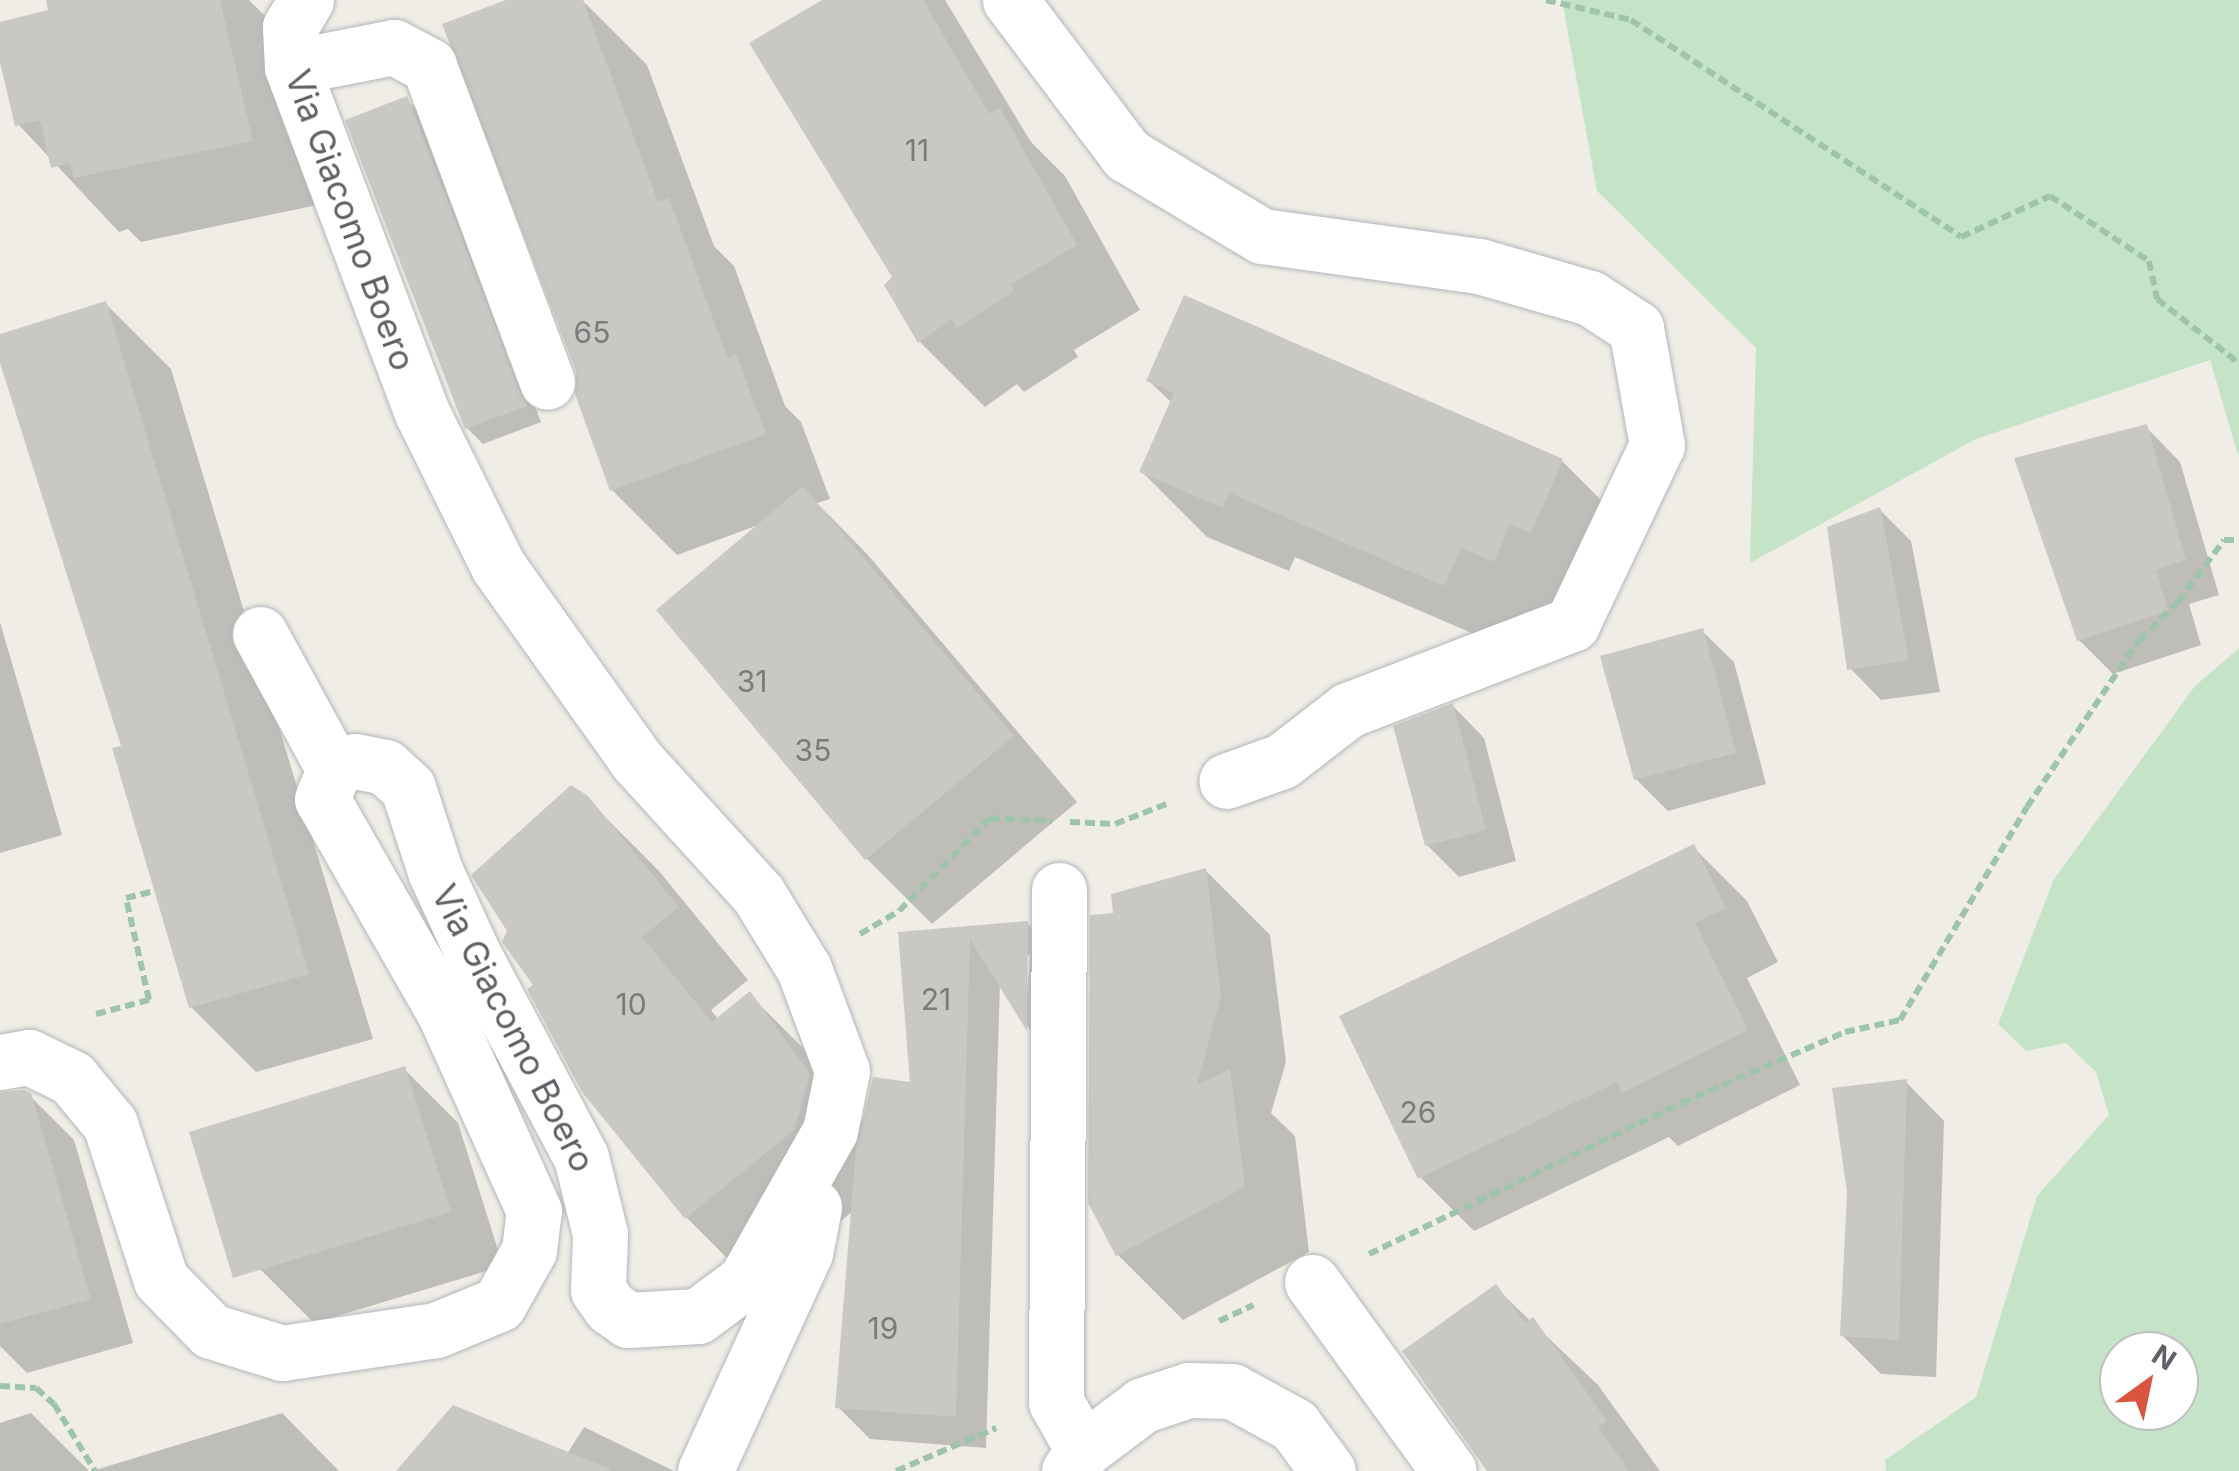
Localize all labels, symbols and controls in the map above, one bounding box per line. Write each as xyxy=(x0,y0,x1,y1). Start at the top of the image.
street label: Via Giacomo Boero xyxy=(277,64,425,376)
house number: 11 xyxy=(905,132,929,168)
house number: 65 xyxy=(574,314,610,350)
house number: 31 xyxy=(737,663,767,699)
house number: 35 xyxy=(795,732,831,768)
street label: Via Giacomo Boero xyxy=(423,877,605,1179)
house number: 21 xyxy=(921,981,951,1017)
house number: 10 xyxy=(615,986,647,1022)
house number: 26 xyxy=(1400,1094,1436,1130)
house number: 19 xyxy=(868,1310,898,1346)
north arrow xyxy=(2099,1331,2199,1431)
text: N xyxy=(2146,1337,2182,1378)

